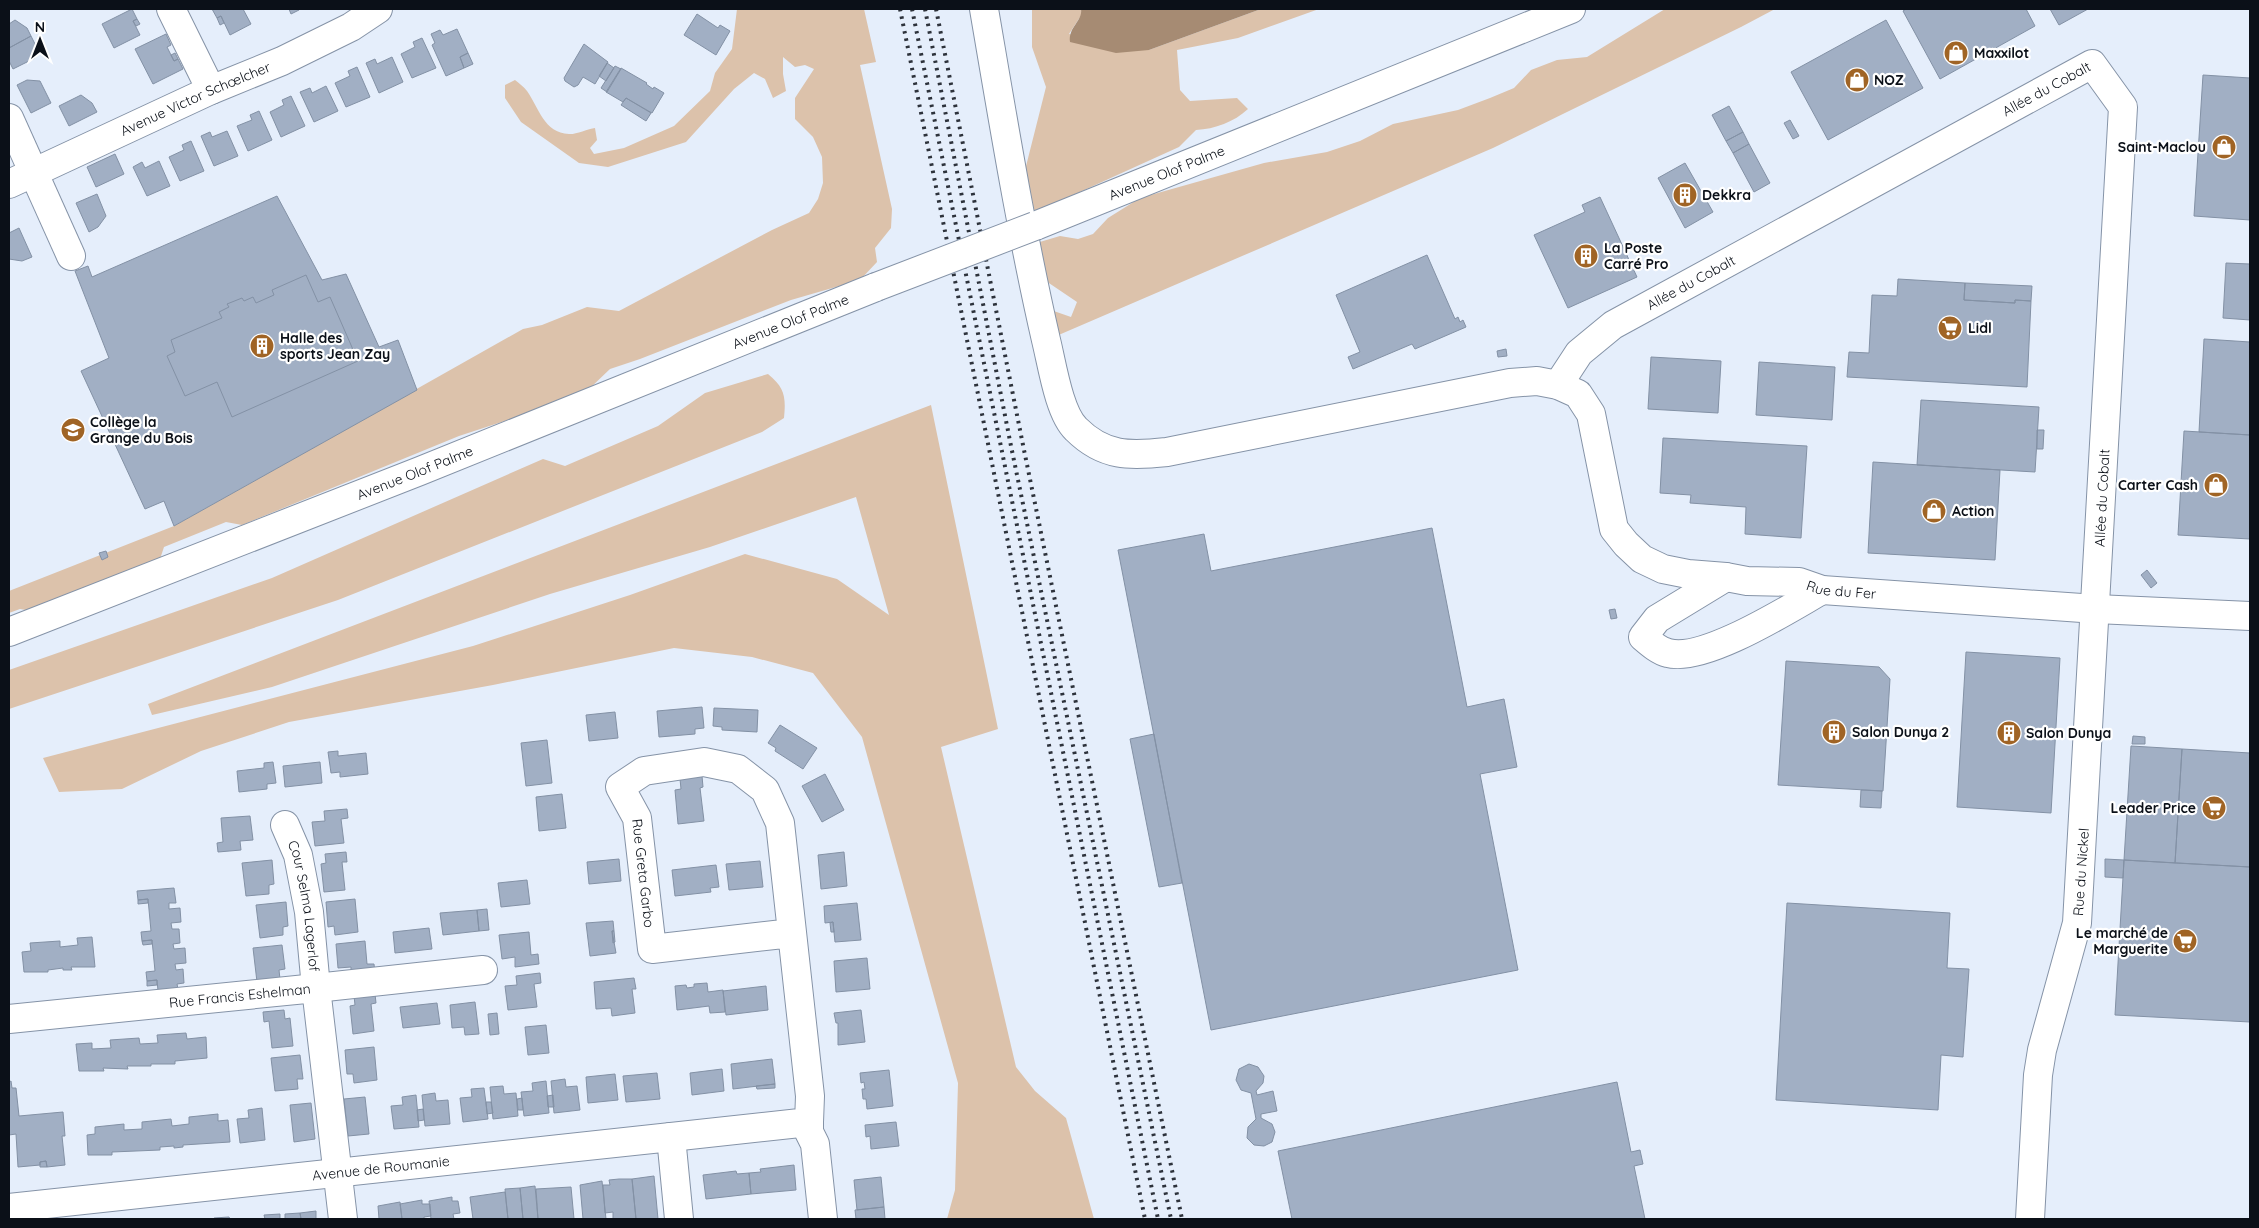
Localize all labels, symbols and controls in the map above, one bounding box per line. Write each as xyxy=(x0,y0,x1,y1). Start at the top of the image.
north arrow xyxy=(15,15,65,65)
text: N xyxy=(35,18,45,36)
shop icon: Maxxilot xyxy=(1943,40,1969,66)
place label: Maxxilot xyxy=(1974,44,2030,62)
street label: Avenue Victor Schœlcher xyxy=(117,57,274,140)
street label: Allée du Cobalt xyxy=(1999,57,2094,120)
shop icon: NOZ xyxy=(1844,67,1870,93)
place label: NOZ xyxy=(1874,71,1904,89)
shop icon: Saint-Maclou xyxy=(2211,134,2237,160)
place label: Saint-Maclou xyxy=(2118,138,2206,156)
street label: Avenue Olof Palme xyxy=(1106,141,1227,204)
building icon: Dekkra xyxy=(1672,182,1698,208)
place label: Dekkra xyxy=(1702,186,1751,204)
place label: La Poste Carré Pro xyxy=(1604,239,1669,273)
building icon: La Poste Carré Pro xyxy=(1573,243,1599,269)
street label: Allée du Cobalt xyxy=(1643,251,1738,314)
street label: Avenue Olof Palme xyxy=(730,290,851,353)
supermarket icon: Lidl xyxy=(1937,315,1963,341)
place label: Lidl xyxy=(1968,319,1992,337)
place label: Halle des sports Jean Zay xyxy=(280,329,390,363)
building icon: Halle des sports Jean Zay xyxy=(249,333,275,359)
place label: Collège la Grange du Bois xyxy=(90,413,193,447)
school or university icon: Collège la Grange du Bois xyxy=(60,417,86,443)
street label: Avenue Olof Palme xyxy=(354,442,476,504)
street label: Allée du Cobalt xyxy=(2090,448,2114,547)
shop icon: Carter Cash xyxy=(2203,472,2229,498)
place label: Carter Cash xyxy=(2118,476,2198,494)
shop icon: Action xyxy=(1921,498,1947,524)
place label: Action xyxy=(1952,502,1994,520)
street label: Rue du Fer xyxy=(1804,576,1878,603)
building icon: Salon Dunya 2 xyxy=(1821,719,1847,745)
building icon: Salon Dunya xyxy=(1996,720,2022,746)
place label: Salon Dunya 2 xyxy=(1852,723,1949,741)
place label: Salon Dunya xyxy=(2026,724,2111,742)
supermarket icon: Leader Price xyxy=(2201,795,2227,821)
place label: Leader Price xyxy=(2111,799,2196,817)
street label: Rue Greta Garbo xyxy=(628,818,658,929)
street label: Rue du Nickel xyxy=(2069,827,2093,917)
street label: Cour Selma Lagerlof xyxy=(284,837,323,972)
place label: Le marché de Marguerite xyxy=(2076,924,2168,958)
supermarket icon: Le marché de Marguerite xyxy=(2172,928,2198,954)
street label: Rue Francis Eshelman xyxy=(168,980,312,1012)
street label: Avenue de Roumanie xyxy=(311,1152,451,1184)

